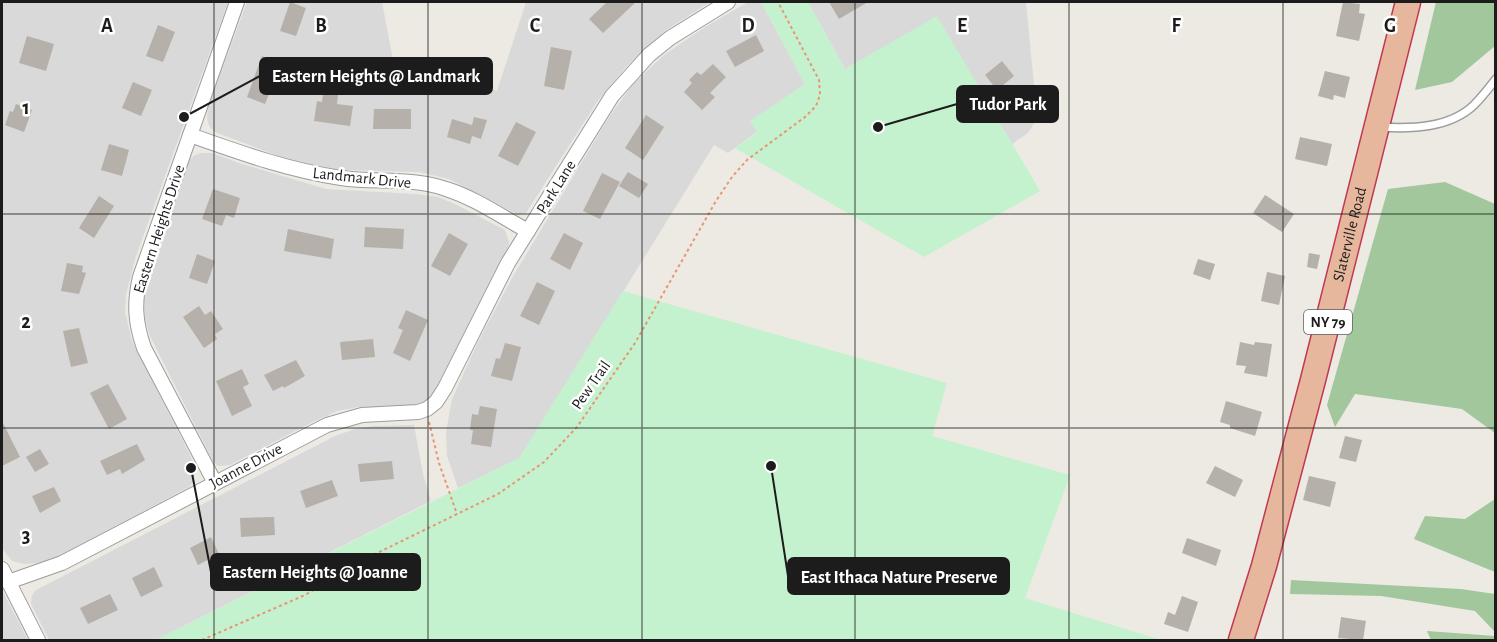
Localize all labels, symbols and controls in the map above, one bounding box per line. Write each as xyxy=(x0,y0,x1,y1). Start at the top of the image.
text: A xyxy=(101,16,113,36)
text: B xyxy=(315,16,327,36)
text: C xyxy=(530,16,541,36)
text: D xyxy=(741,16,755,36)
text: E xyxy=(957,16,967,36)
text: F xyxy=(1171,16,1181,36)
text: G xyxy=(1384,16,1396,36)
callout: Eastern Heights @ Landmark xyxy=(260,58,492,94)
text: Eastern Heights @ Landmark xyxy=(272,68,480,86)
callout: Tudor Park xyxy=(957,86,1058,122)
text: Tudor Park xyxy=(969,96,1047,114)
text: 1 xyxy=(22,98,30,118)
street label: Park Lane xyxy=(533,157,579,217)
street label: Eastern Heights Drive xyxy=(131,163,187,295)
street label: Landmark Drive xyxy=(312,165,412,191)
street label: Slaterville Road xyxy=(1330,185,1369,283)
road number: NY 79 xyxy=(1304,310,1352,334)
text: 2 xyxy=(21,312,31,332)
street label: Pew Trail xyxy=(569,358,613,412)
street label: Joanne Drive xyxy=(207,440,285,492)
text: 3 xyxy=(22,526,30,546)
callout: Eastern Heights @ Joanne xyxy=(211,554,420,590)
callout: East Ithaca Nature Preserve xyxy=(788,558,1009,594)
text: Eastern Heights @ Joanne xyxy=(222,564,408,582)
text: East Ithaca Nature Preserve xyxy=(800,569,998,587)

